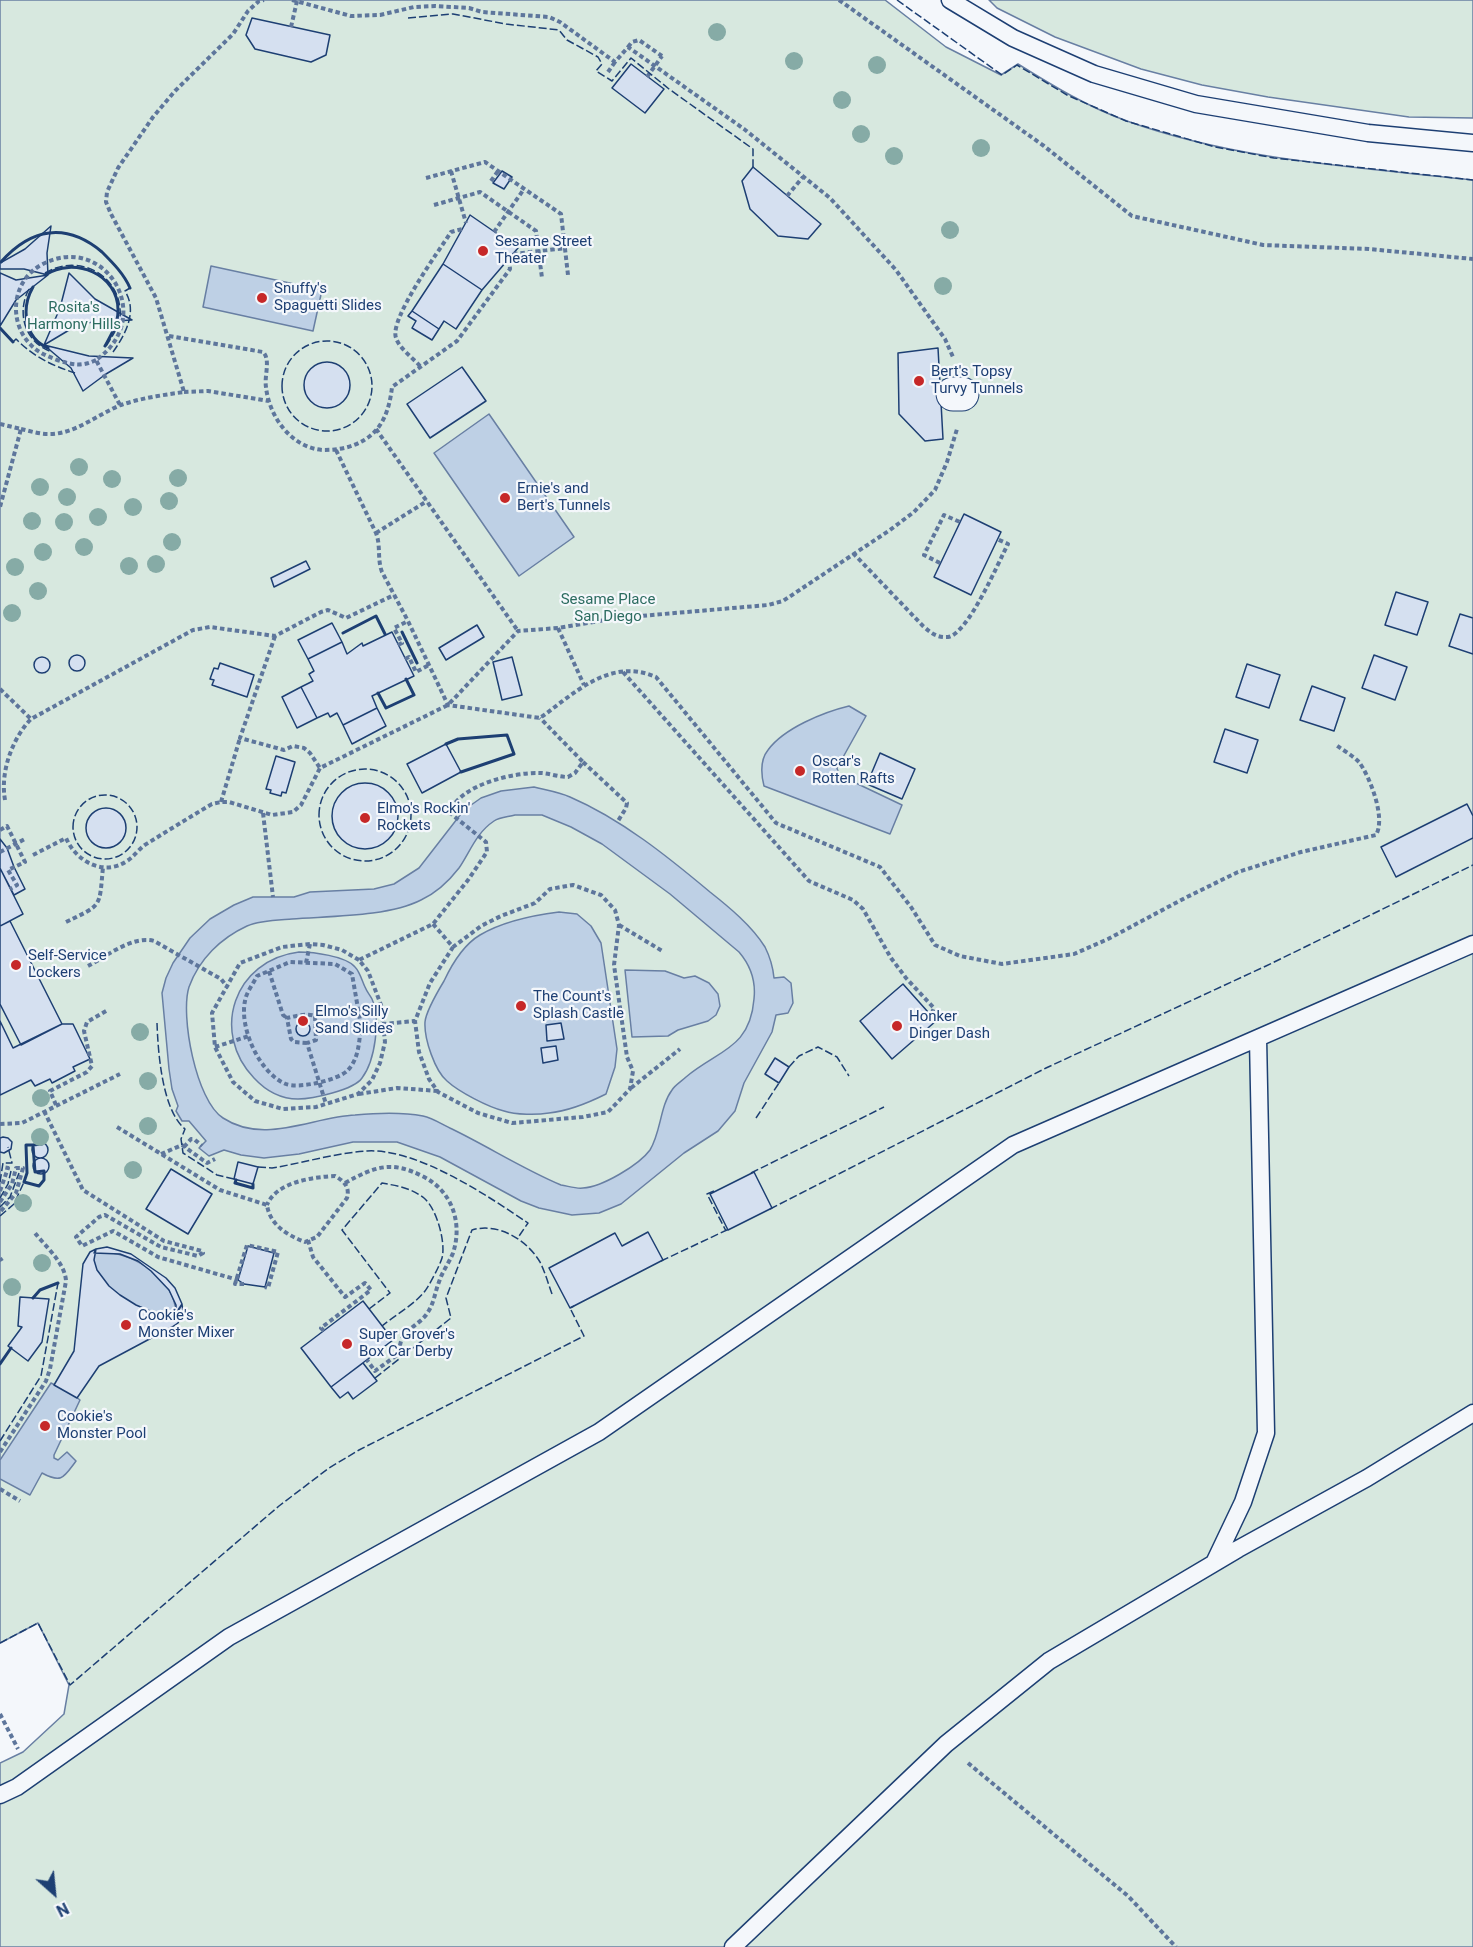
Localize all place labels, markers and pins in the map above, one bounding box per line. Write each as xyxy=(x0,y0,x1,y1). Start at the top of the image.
place label: Sesame Street Theater xyxy=(495,233,592,268)
marker: Sesame Street Theater xyxy=(476,244,490,258)
place label: Snuffy's Spaguetti Slides xyxy=(274,280,382,315)
marker: Snuffy's Spaguetti Slides xyxy=(255,291,269,305)
place label: Bert's Topsy Turvy Tunnels xyxy=(931,363,1023,398)
marker: Bert's Topsy Turvy Tunnels xyxy=(912,374,926,388)
place label: Ernie's and Bert's Tunnels xyxy=(517,480,611,515)
marker: Ernie's and Bert's Tunnels xyxy=(498,491,512,505)
place label: Oscar's Rotten Rafts xyxy=(812,753,895,788)
marker: Oscar's Rotten Rafts xyxy=(793,764,807,778)
place label: Elmo's Rockin' Rockets xyxy=(377,800,470,835)
marker: Elmo's Rockin' Rockets xyxy=(358,811,372,825)
place label: Self-Service Lockers xyxy=(28,947,107,982)
marker: Self-Service Lockers xyxy=(9,958,23,972)
place label: The Count's Splash Castle xyxy=(533,988,624,1023)
marker: The Count's Splash Castle xyxy=(514,999,528,1013)
place label: Elmo's Silly Sand Slides xyxy=(315,1003,393,1038)
place label: Honker Dinger Dash xyxy=(909,1008,990,1043)
marker: Elmo's Silly Sand Slides xyxy=(296,1014,310,1028)
marker: Honker Dinger Dash xyxy=(890,1019,904,1033)
place label: Cookie's Monster Mixer xyxy=(138,1307,234,1342)
marker: Cookie's Monster Mixer xyxy=(119,1318,133,1332)
place label: Super Grover's Box Car Derby xyxy=(359,1326,455,1361)
marker: Super Grover's Box Car Derby xyxy=(340,1337,354,1351)
place label: Cookie's Monster Pool xyxy=(57,1408,146,1443)
marker: Cookie's Monster Pool xyxy=(38,1419,52,1433)

